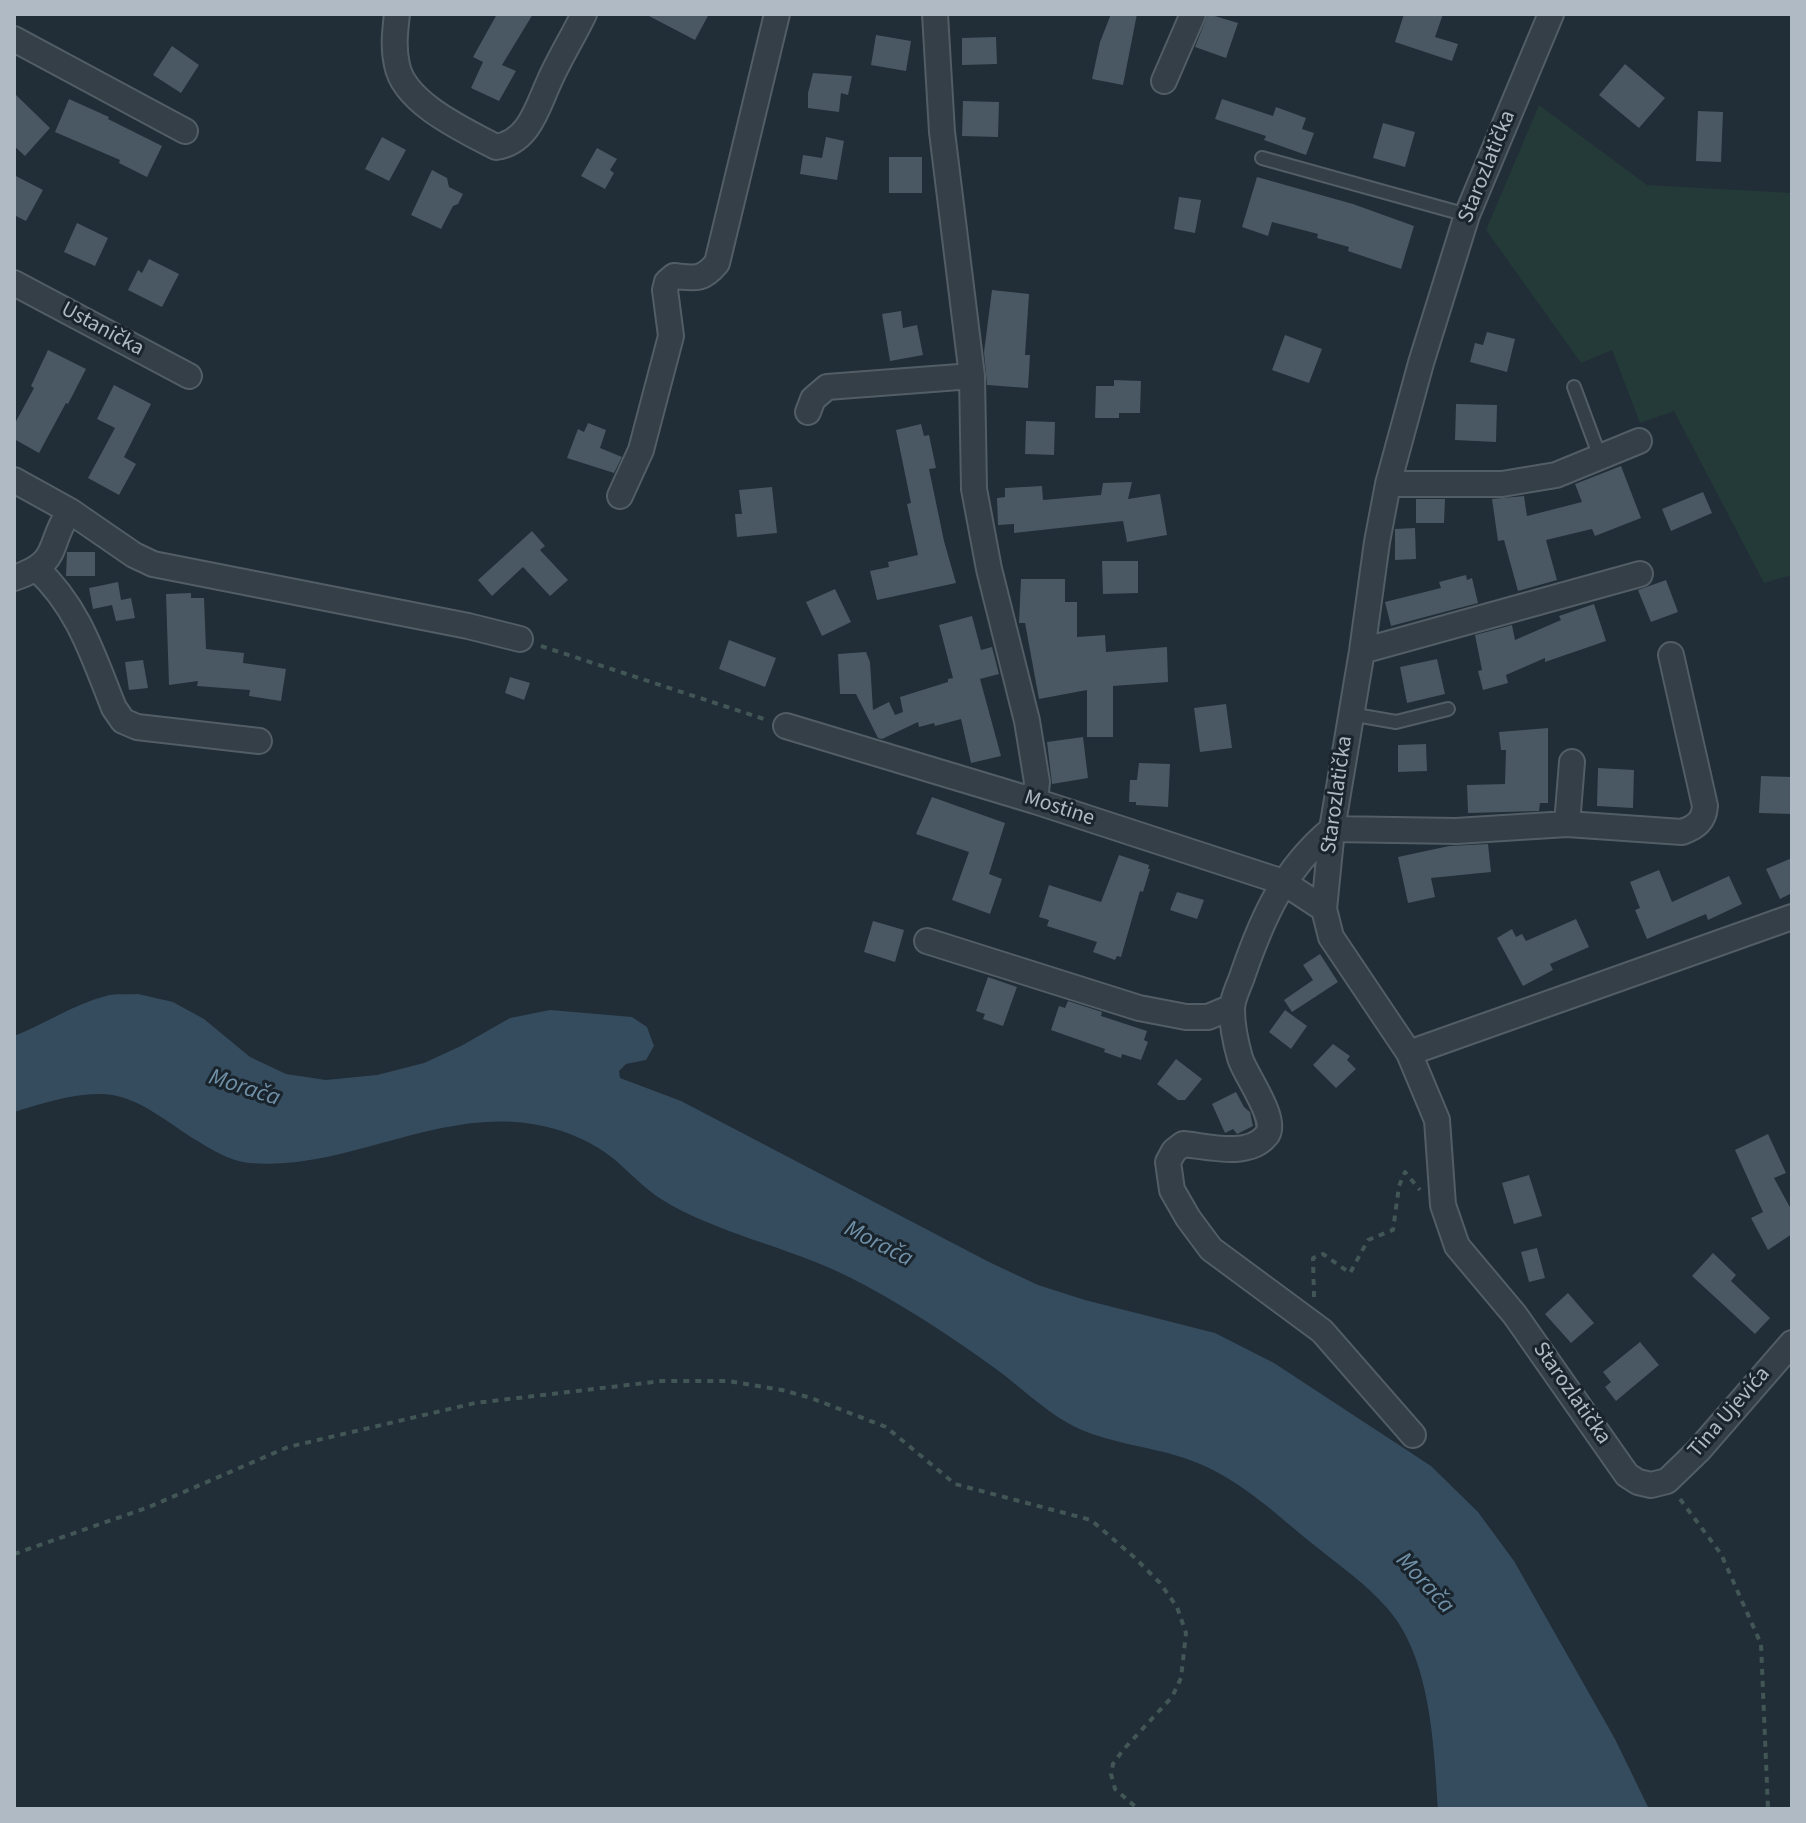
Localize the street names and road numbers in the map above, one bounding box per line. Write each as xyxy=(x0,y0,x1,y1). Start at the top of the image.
street label: Starozlatička xyxy=(1453,107,1523,227)
street label: Ustanička xyxy=(56,297,148,363)
street label: Starozlatička xyxy=(1317,734,1359,856)
street label: Mostine xyxy=(1020,785,1098,833)
street label: Starozlatička xyxy=(1526,1338,1616,1450)
street label: Tina Ujevića xyxy=(1683,1362,1777,1464)

